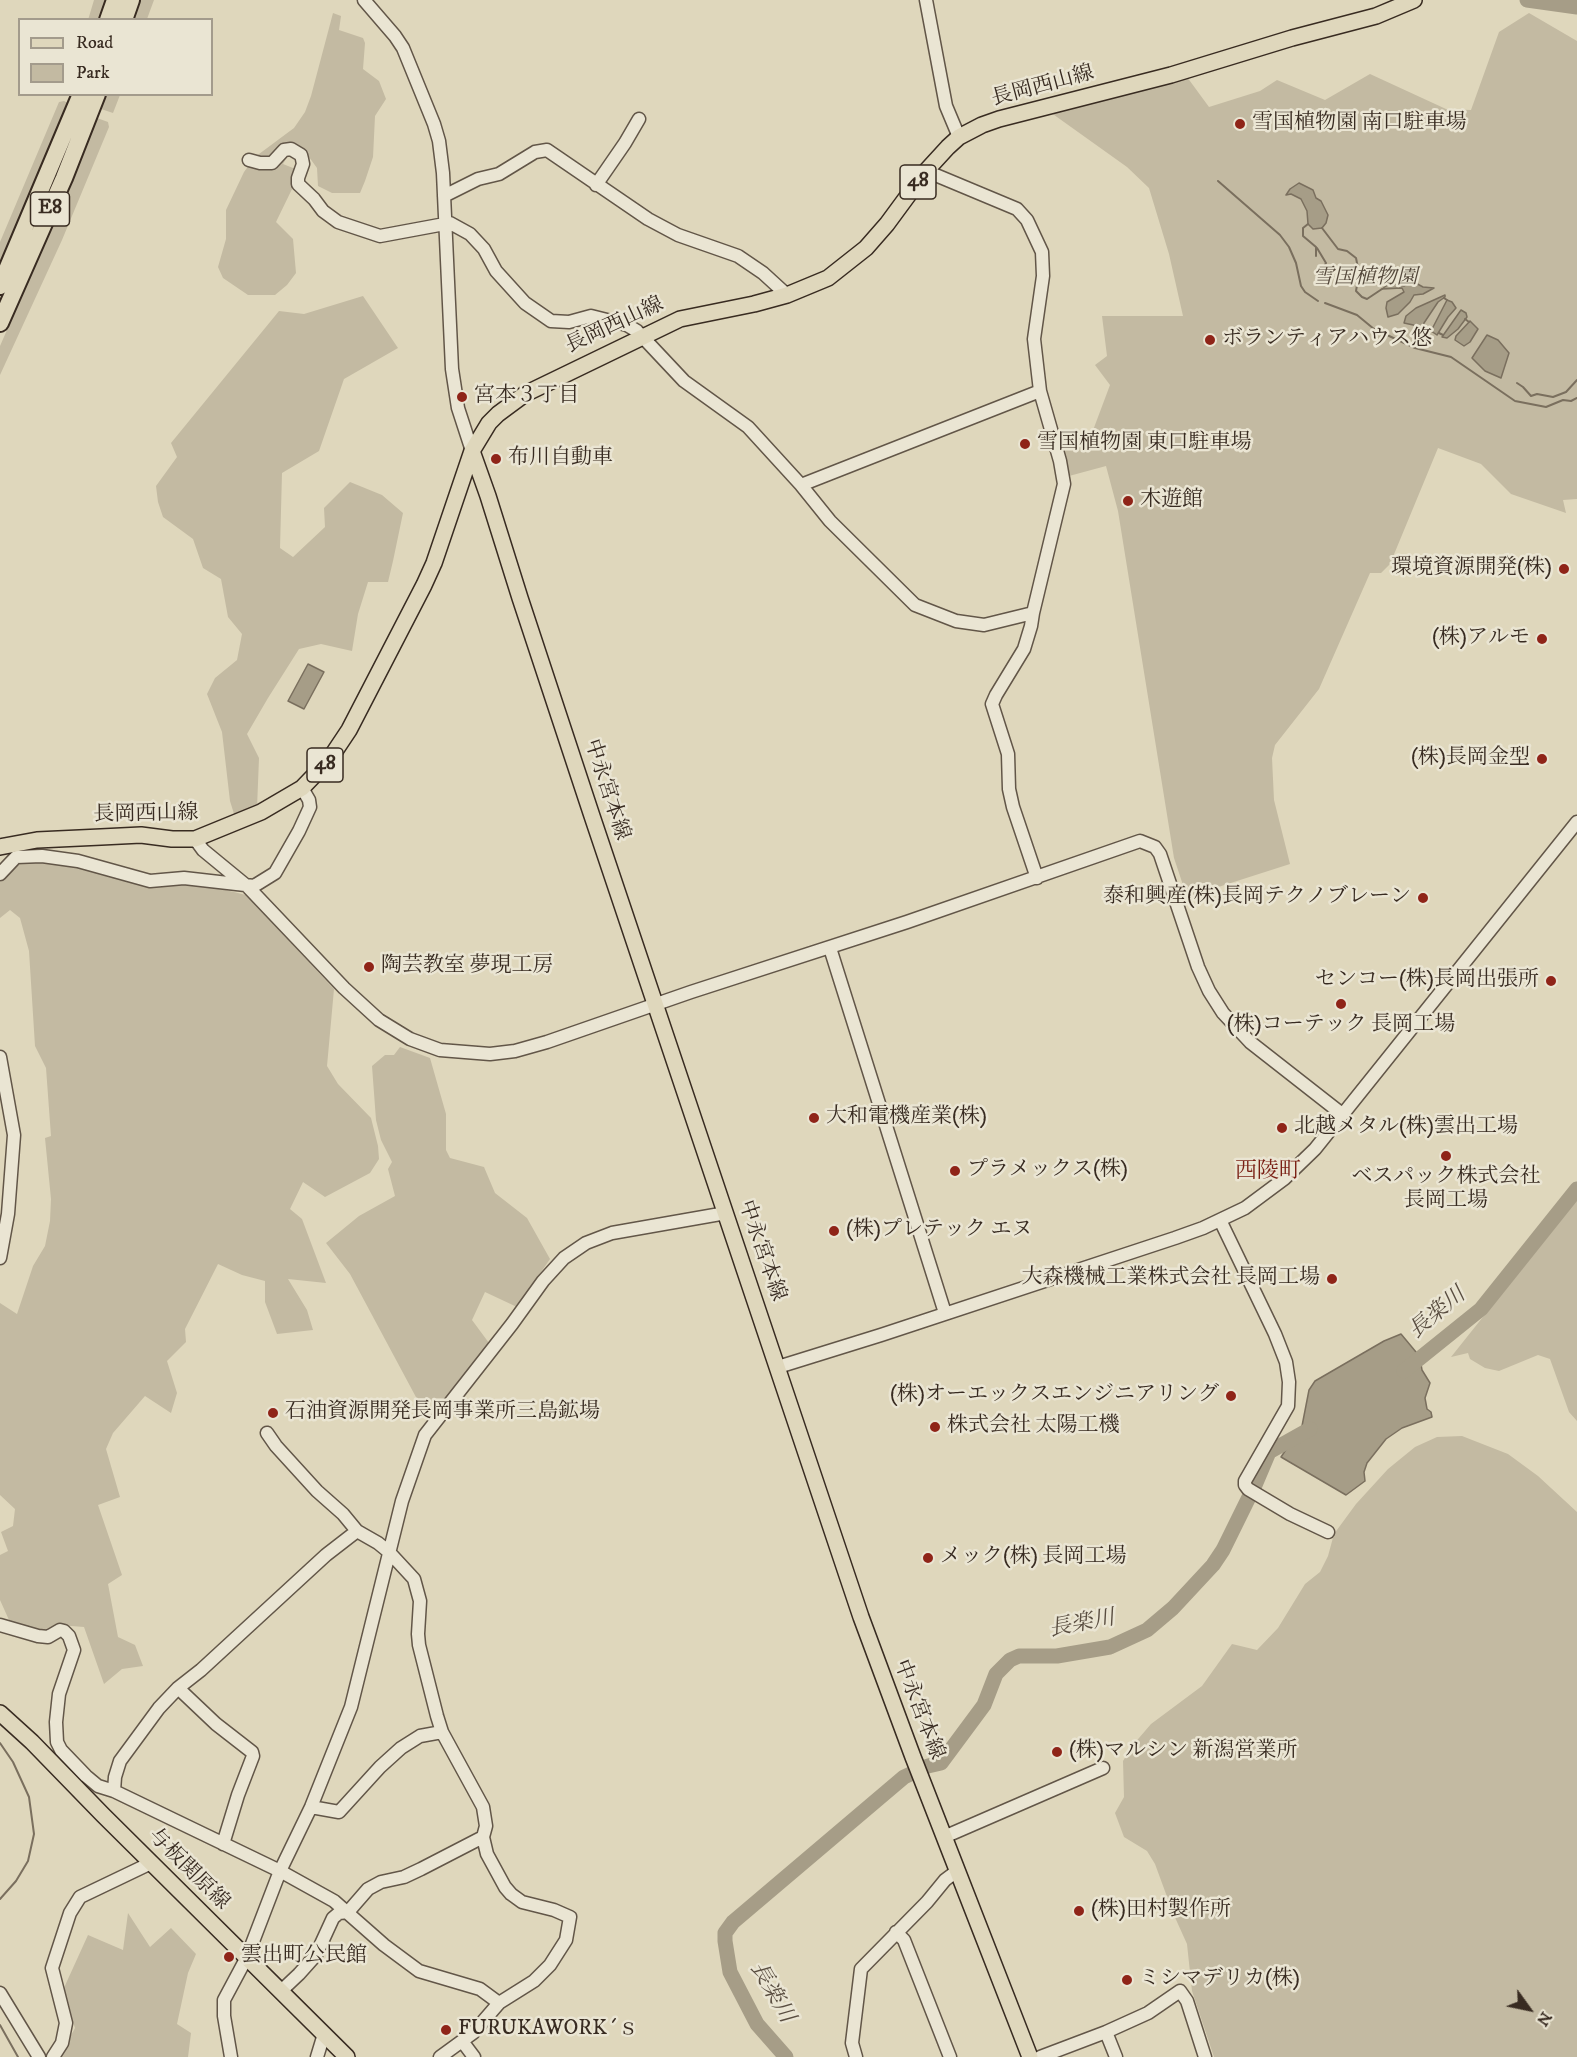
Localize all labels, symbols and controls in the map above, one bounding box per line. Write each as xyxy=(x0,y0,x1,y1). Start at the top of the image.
legend xyxy=(18,18,213,96)
text: Road xyxy=(76,32,113,54)
street label: 長岡西山線 xyxy=(989,61,1097,113)
text: Park xyxy=(76,62,110,84)
place label: 雪国植物園 南口駐車場 xyxy=(1252,111,1467,137)
marker: 雪国植物園 南口駐車場 xyxy=(1233,117,1247,131)
road number: 48 xyxy=(900,165,936,199)
road number: E8 xyxy=(31,192,70,226)
park label: 雪国植物園 xyxy=(1313,266,1417,292)
street label: 長岡西山線 xyxy=(562,292,668,360)
place label: ボランティアハウス悠 xyxy=(1222,327,1432,353)
marker: ボランティアハウス悠 xyxy=(1203,333,1217,347)
place label: 宮本３丁目 xyxy=(474,384,579,410)
marker: 宮本３丁目 xyxy=(455,390,469,404)
place label: 雪国植物園 東口駐車場 xyxy=(1037,431,1252,457)
marker: 雪国植物園 東口駐車場 xyxy=(1018,437,1032,451)
place label: 布川自動車 xyxy=(508,446,613,472)
marker: 布川自動車 xyxy=(489,452,503,466)
place label: 木遊館 xyxy=(1140,488,1203,514)
marker: 木遊館 xyxy=(1121,494,1135,508)
place label: 環境資源開発(株) xyxy=(1391,556,1552,582)
marker: 環境資源開発(株) xyxy=(1557,562,1571,576)
place label: (株)アルモ xyxy=(1432,626,1530,652)
marker: (株)アルモ xyxy=(1535,632,1549,646)
street label: 中永宮本線 xyxy=(578,736,634,844)
place label: (株)長岡金型 xyxy=(1411,746,1530,772)
road number: 48 xyxy=(307,748,343,782)
marker: (株)長岡金型 xyxy=(1535,752,1549,766)
street label: 長岡西山線 xyxy=(93,801,199,829)
place label: 泰和興産(株)長岡テクノブレーン xyxy=(1103,885,1411,911)
marker: 泰和興産(株)長岡テクノブレーン xyxy=(1416,891,1430,905)
place label: 陶芸教室 夢現工房 xyxy=(381,954,554,980)
marker: 陶芸教室 夢現工房 xyxy=(362,960,376,974)
place label: センコー(株)長岡出張所 xyxy=(1315,968,1539,994)
marker: センコー(株)長岡出張所 xyxy=(1544,974,1558,988)
marker: (株)コーテック 長岡工場 xyxy=(1334,997,1348,1011)
place label: (株)コーテック 長岡工場 xyxy=(1227,1013,1455,1039)
place label: 大和電機産業(株) xyxy=(826,1105,987,1131)
marker: 大和電機産業(株) xyxy=(807,1111,821,1125)
place label: 北越メタル(株)雲出工場 xyxy=(1294,1115,1518,1141)
marker: 北越メタル(株)雲出工場 xyxy=(1275,1121,1289,1135)
marker: ベスパック株式会社 長岡工場 xyxy=(1439,1149,1453,1163)
place label: プラメックス(株) xyxy=(967,1158,1128,1184)
district label: 西陵町 xyxy=(1235,1159,1301,1185)
marker: プラメックス(株) xyxy=(948,1164,962,1178)
place label: ベスパック株式会社 長岡工場 xyxy=(1352,1165,1540,1215)
street label: 中永宮本線 xyxy=(732,1197,790,1305)
place label: (株)プレテック エヌ xyxy=(846,1218,1032,1244)
marker: (株)プレテック エヌ xyxy=(827,1224,841,1238)
place label: 大森機械工業株式会社 長岡工場 xyxy=(1021,1266,1320,1292)
marker: 大森機械工業株式会社 長岡工場 xyxy=(1325,1272,1339,1286)
water label: 長楽川 xyxy=(1404,1283,1472,1345)
place label: (株)オーエックスエンジニアリング xyxy=(890,1383,1219,1409)
marker: (株)オーエックスエンジニアリング xyxy=(1224,1389,1238,1403)
place label: 石油資源開発長岡事業所三島鉱場 xyxy=(285,1400,600,1426)
marker: 石油資源開発長岡事業所三島鉱場 xyxy=(266,1406,280,1420)
place label: 株式会社 太陽工機 xyxy=(947,1414,1120,1440)
marker: 株式会社 太陽工機 xyxy=(928,1420,942,1434)
place label: メック(株) 長岡工場 xyxy=(940,1545,1126,1571)
marker: メック(株) 長岡工場 xyxy=(921,1551,935,1565)
water label: 長楽川 xyxy=(1047,1606,1117,1644)
street label: 中永宮本線 xyxy=(887,1656,949,1764)
place label: (株)マルシン 新潟営業所 xyxy=(1069,1739,1297,1765)
marker: (株)マルシン 新潟営業所 xyxy=(1050,1745,1064,1759)
street label: 与板関原線 xyxy=(142,1824,234,1916)
place label: (株)田村製作所 xyxy=(1091,1898,1231,1924)
marker: (株)田村製作所 xyxy=(1072,1904,1086,1918)
place label: 雲出町公民館 xyxy=(241,1944,367,1970)
marker: 雲出町公民館 xyxy=(222,1950,236,1964)
water label: 長楽川 xyxy=(743,1958,799,2028)
place label: ミシマデリカ(株) xyxy=(1139,1967,1300,1993)
marker: ミシマデリカ(株) xyxy=(1120,1973,1134,1987)
north arrow xyxy=(1499,1979,1559,2039)
text: N xyxy=(1532,2008,1556,2030)
place label: FURUKAWORK´ｓ xyxy=(458,2017,639,2043)
marker: FURUKAWORK´ｓ xyxy=(439,2023,453,2037)

